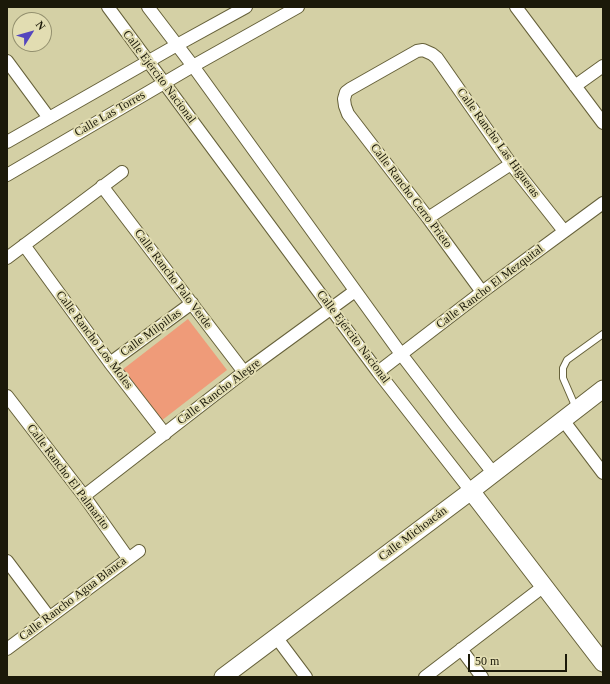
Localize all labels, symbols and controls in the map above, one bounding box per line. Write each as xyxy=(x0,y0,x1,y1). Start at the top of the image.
north arrow xyxy=(12,12,52,52)
text: N xyxy=(34,19,48,32)
street label: Calle Ejército Nacional xyxy=(119,28,199,126)
street label: Calle Rancho Las Higueras xyxy=(453,86,543,200)
street label: Calle Las Torres xyxy=(72,88,148,140)
street label: Calle Rancho Cerro Prieto xyxy=(367,141,455,251)
street label: Calle Rancho Palo Verde xyxy=(131,227,215,331)
street label: Calle Rancho El Mezquital xyxy=(434,242,546,332)
street label: Calle Rancho Los Moles xyxy=(52,288,136,392)
street label: Calle Ejército Nacional xyxy=(313,288,393,386)
street label: Calle Milpillas xyxy=(118,306,184,360)
street label: Calle Rancho Alegre xyxy=(174,356,264,428)
street label: Calle Rancho El Palmarito xyxy=(24,421,112,533)
street label: Calle Michoacán xyxy=(376,504,450,564)
street label: Calle Rancho Agua Blanca xyxy=(17,554,129,644)
scale bar xyxy=(470,646,569,672)
text: 50 m xyxy=(475,654,499,668)

